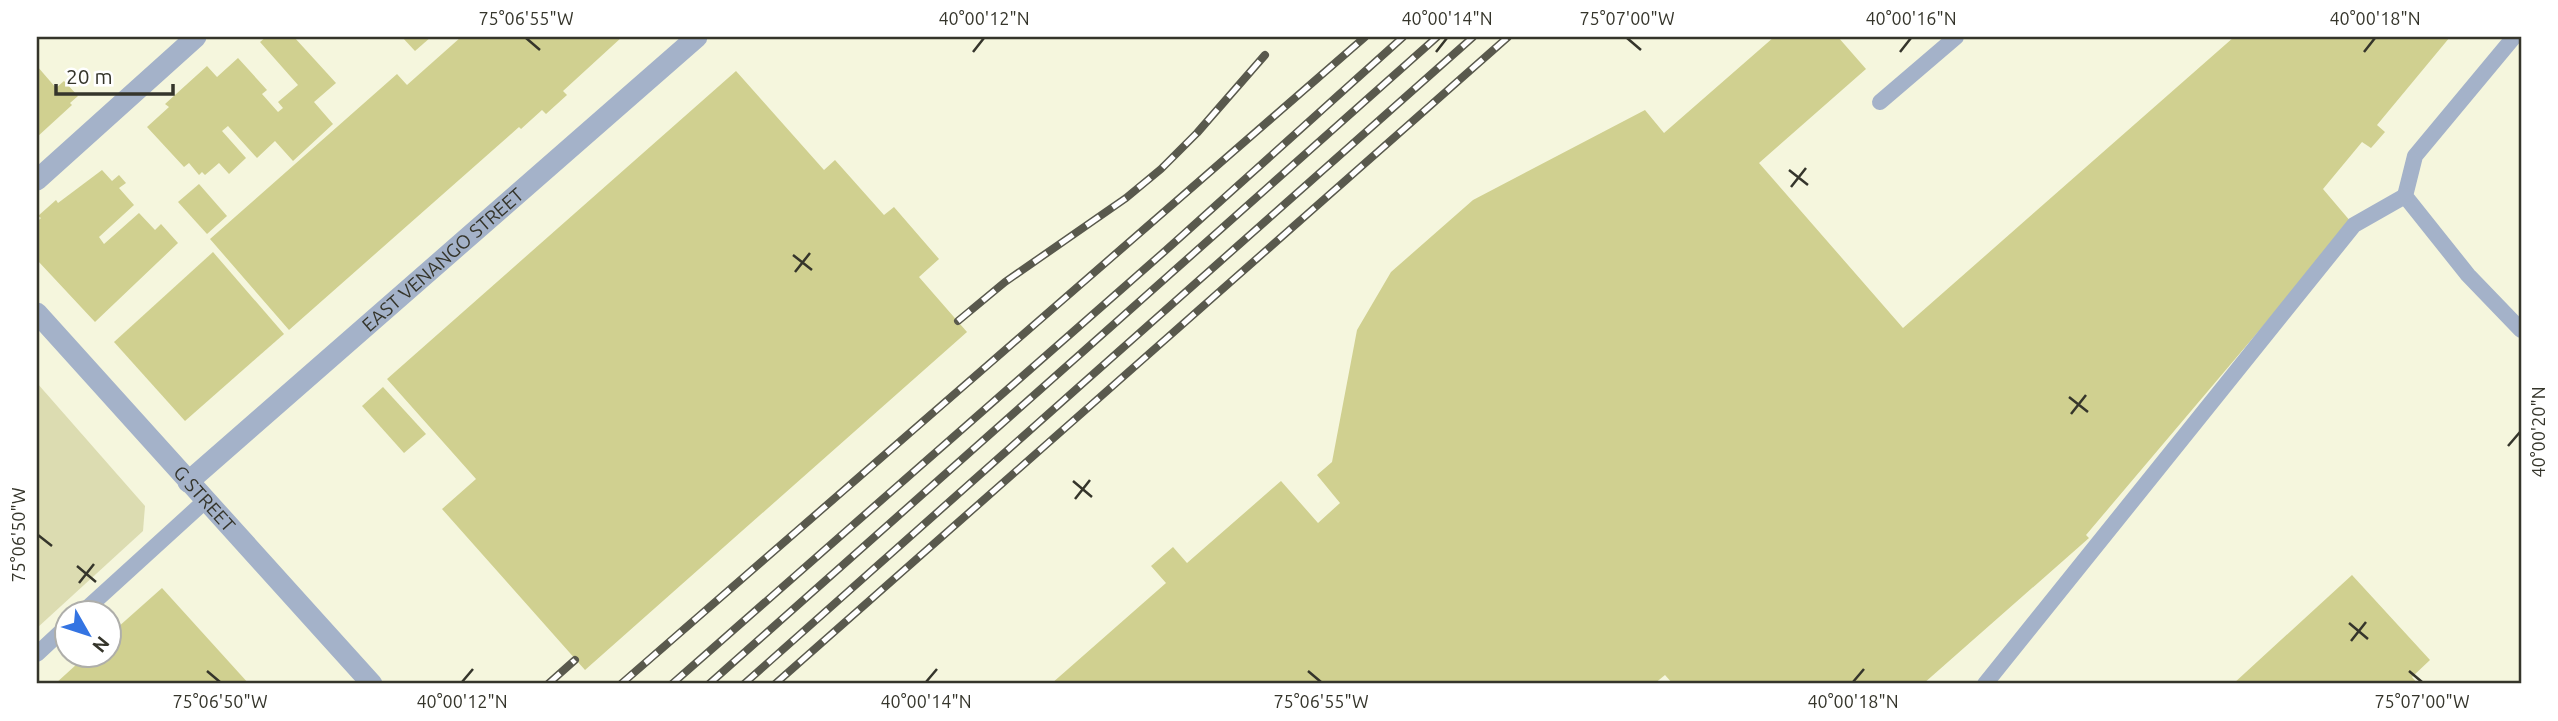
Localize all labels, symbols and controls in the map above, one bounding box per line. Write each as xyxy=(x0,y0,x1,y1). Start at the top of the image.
text: 75°06'55"W xyxy=(478,8,574,28)
text: 40°00'12"N xyxy=(938,8,1030,28)
text: 40°00'14"N xyxy=(1401,8,1493,28)
text: 75°07'00"W xyxy=(1579,8,1675,28)
text: 40°00'16"N xyxy=(1865,8,1957,28)
text: 40°00'18"N xyxy=(2329,8,2421,28)
scale bar xyxy=(56,52,173,96)
text: 20 m xyxy=(66,64,113,88)
street label: EAST VENANGO STREET xyxy=(357,183,528,336)
text: 40°00'20"N xyxy=(2528,386,2548,478)
street label: G STREET xyxy=(169,461,240,536)
text: 75°06'50"W xyxy=(8,487,28,583)
north arrow xyxy=(52,598,122,668)
text: N xyxy=(88,632,114,657)
text: 75°06'50"W xyxy=(172,691,268,711)
text: 40°00'12"N xyxy=(416,691,508,711)
text: 40°00'14"N xyxy=(880,691,972,711)
text: 75°06'55"W xyxy=(1273,691,1369,711)
text: 40°00'18"N xyxy=(1807,691,1899,711)
text: 75°07'00"W xyxy=(2374,691,2470,711)

